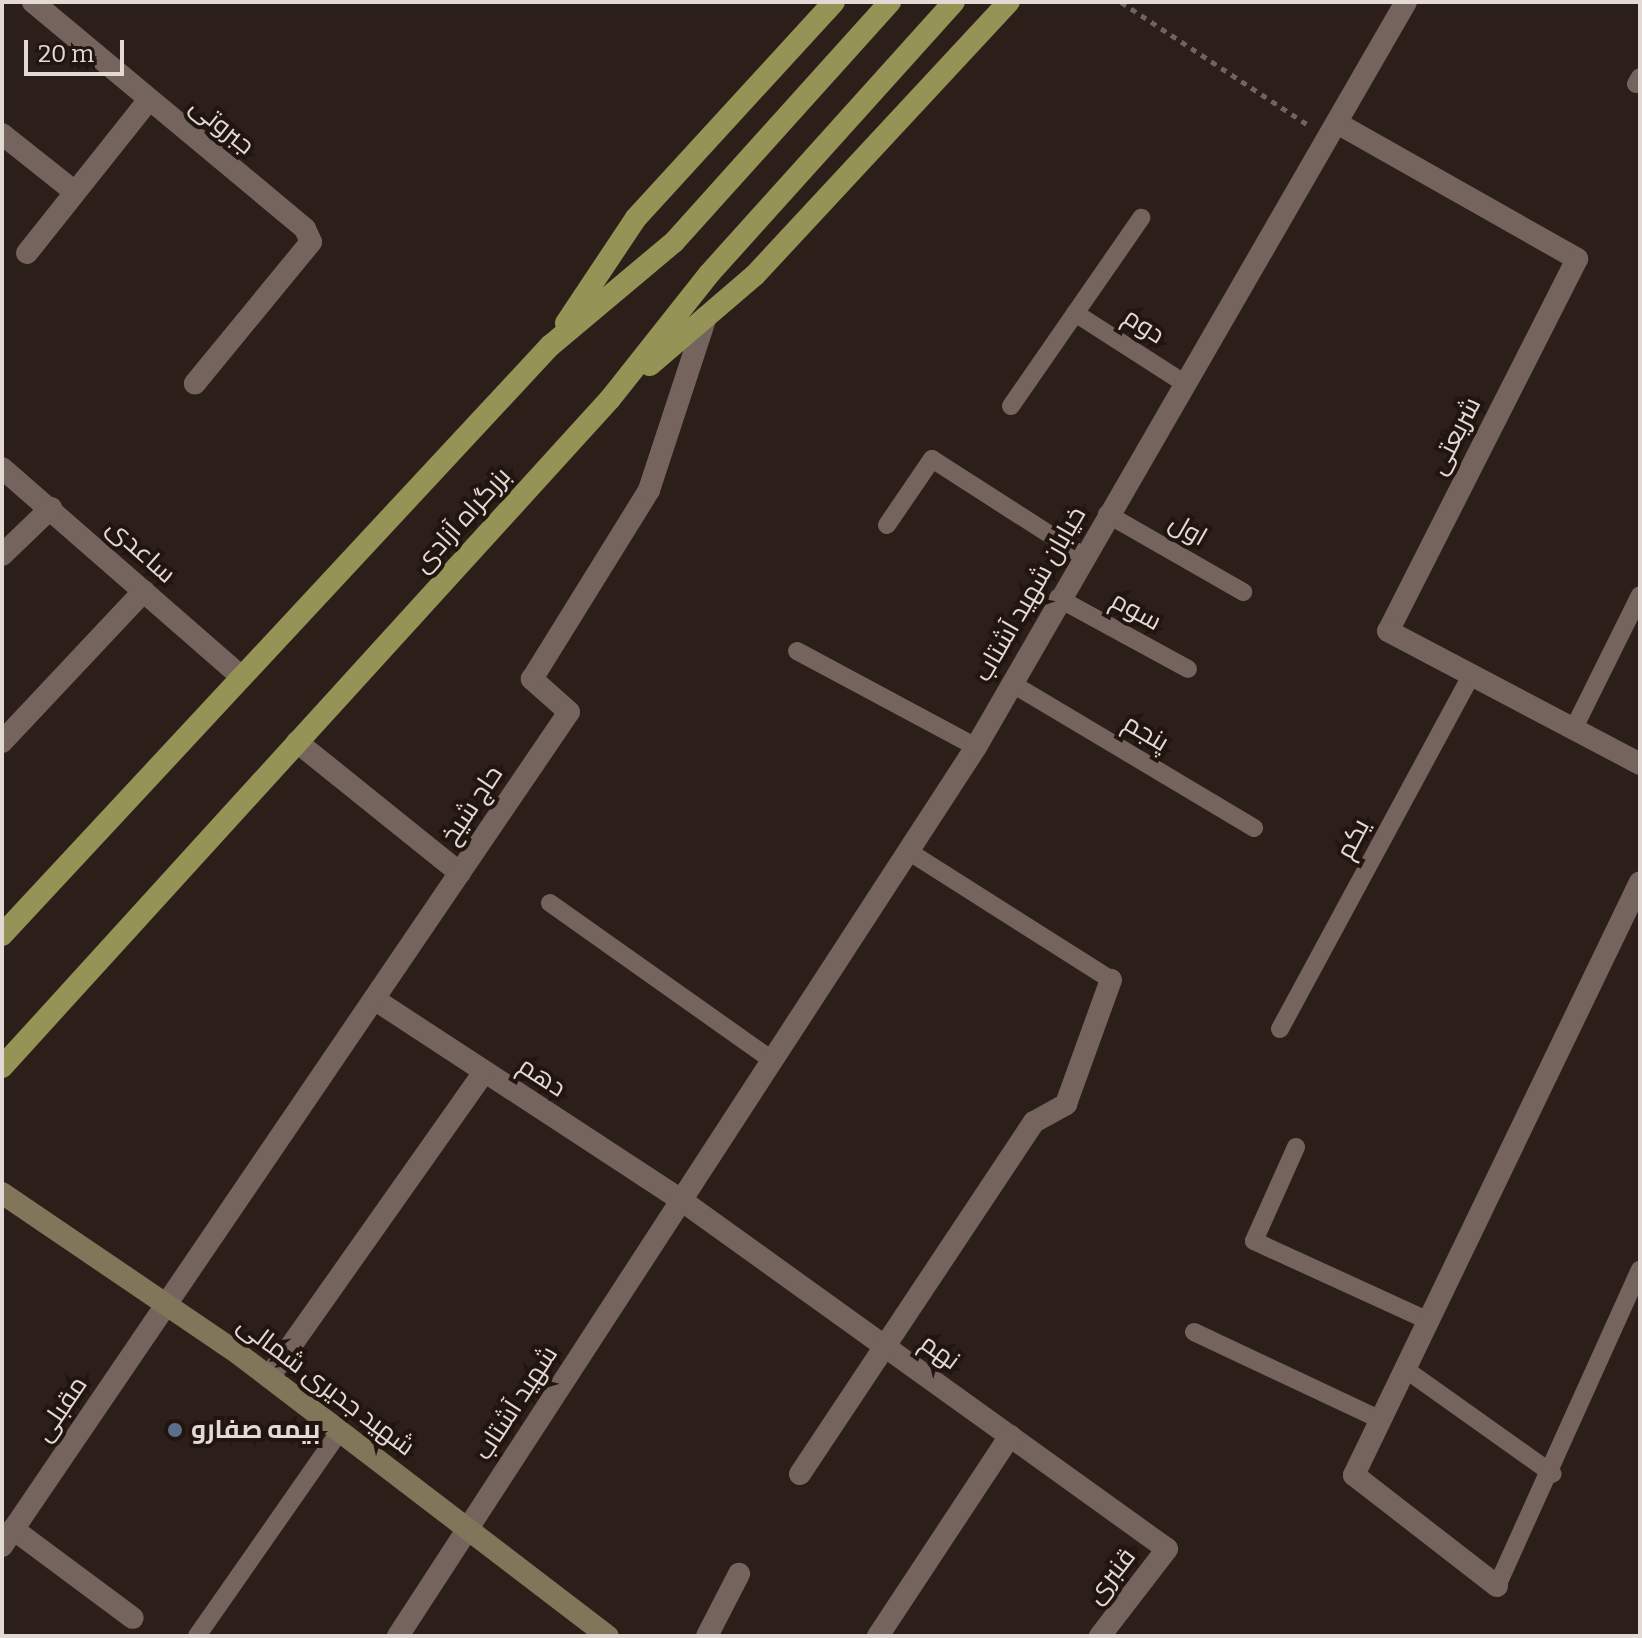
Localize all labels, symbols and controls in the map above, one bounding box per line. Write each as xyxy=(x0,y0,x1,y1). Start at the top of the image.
scale bar xyxy=(28,24,128,74)
text: 20 m xyxy=(38,40,94,68)
street label: جبروتی xyxy=(183,91,261,161)
street label: دوم xyxy=(1117,301,1171,351)
street label: شریعتی xyxy=(1422,392,1488,480)
street label: بزرگراه آزادی xyxy=(407,461,517,579)
street label: خیابان شهید آشتاب xyxy=(967,501,1093,687)
street label: اول xyxy=(1164,507,1212,553)
street label: ساعدی xyxy=(100,512,182,590)
street label: سوم xyxy=(1105,585,1167,637)
street label: پنجم xyxy=(1118,707,1174,759)
street label: حاج شیخ xyxy=(435,760,509,850)
street label: یکم xyxy=(1330,813,1376,865)
street label: دهم xyxy=(512,1050,572,1104)
street label: شهید جدیری شمالی xyxy=(231,1309,421,1463)
street label: نهم xyxy=(914,1327,966,1377)
street label: شهید آشتاب xyxy=(468,1340,564,1466)
street label: مقبلی xyxy=(28,1370,94,1448)
place label: بیمه صفارو xyxy=(191,1414,320,1446)
marker: بیمه صفارو xyxy=(166,1421,184,1439)
street label: قنبری xyxy=(1080,1542,1142,1610)

